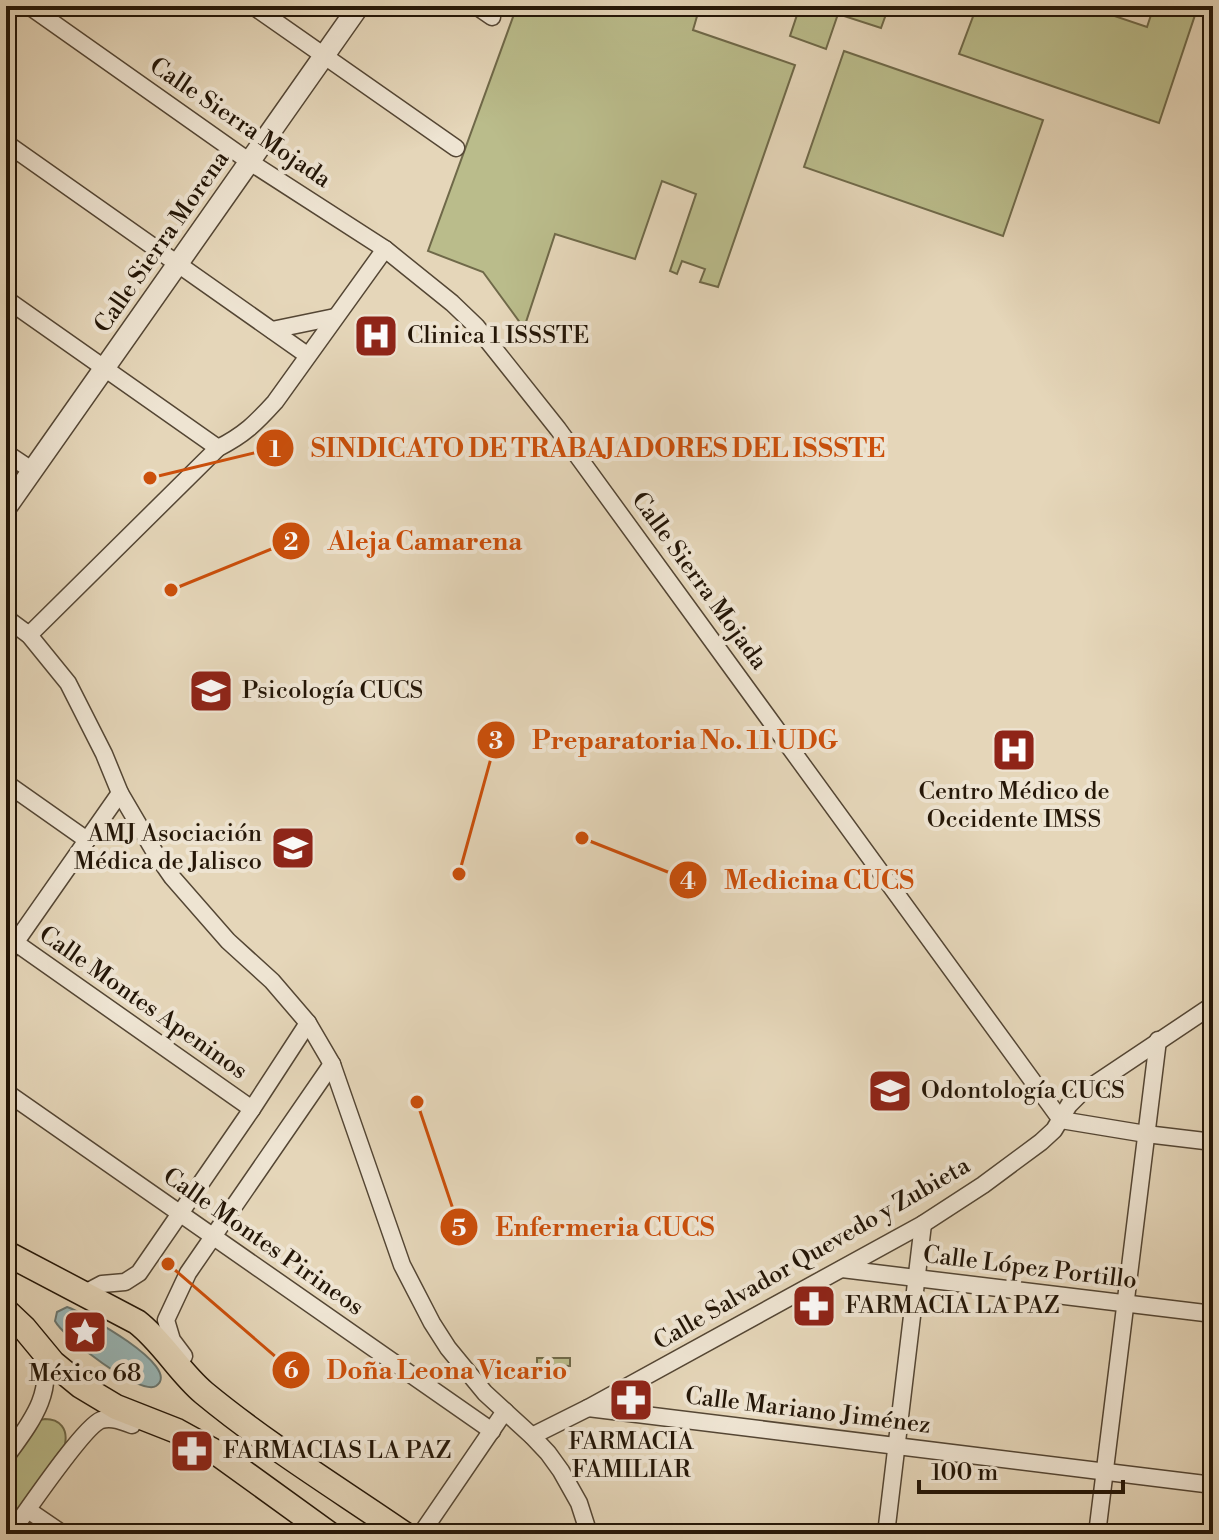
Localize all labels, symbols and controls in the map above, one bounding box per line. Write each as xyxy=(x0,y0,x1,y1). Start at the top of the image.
street label: Calle Sierra Mojada xyxy=(144,51,337,195)
street label: Calle Sierra Morena xyxy=(88,144,237,339)
hospital icon: Clinica 1 ISSSTE xyxy=(352,312,400,360)
place label: Clinica 1 ISSSTE xyxy=(407,321,589,351)
callout: SINDICATO DE TRABAJADORES DEL ISSSTE xyxy=(255,423,902,473)
text: SINDICATO DE TRABAJADORES DEL ISSSTE xyxy=(311,433,885,465)
text: 1 xyxy=(269,435,281,465)
street label: Calle Sierra Mojada xyxy=(624,486,774,676)
callout: Aleja Camarena xyxy=(271,516,538,566)
text: Aleja Camarena xyxy=(327,526,523,558)
text: 2 xyxy=(284,528,299,558)
school or university icon: Psicología CUCS xyxy=(187,667,235,715)
place label: Psicología CUCS xyxy=(242,676,423,706)
callout: Preparatoria No. 11 UDG xyxy=(476,715,854,765)
text: Preparatoria No. 11 UDG xyxy=(532,725,838,757)
hospital icon: Centro Médico de Occidente IMSS xyxy=(990,726,1038,774)
text: 3 xyxy=(489,727,503,757)
place label: Centro Médico de Occidente IMSS xyxy=(918,777,1110,835)
place label: AMJ Asociación Médica de Jalisco xyxy=(74,819,262,877)
school or university icon: AMJ Asociación Médica de Jalisco xyxy=(269,824,317,872)
callout: Medicina CUCS xyxy=(668,855,930,905)
text: Medicina CUCS xyxy=(724,865,914,897)
text: 4 xyxy=(680,867,696,897)
street label: Calle Montes Apeninos xyxy=(33,920,253,1086)
school or university icon: Odontología CUCS xyxy=(866,1067,914,1115)
place label: Odontología CUCS xyxy=(921,1076,1125,1106)
street label: Calle Salvador Quevedo y Zubieta xyxy=(648,1150,976,1357)
street label: Calle Montes Pirineos xyxy=(157,1161,369,1323)
callout: Enfermeria CUCS xyxy=(439,1202,730,1252)
text: Enfermeria CUCS xyxy=(495,1212,715,1244)
text: 5 xyxy=(452,1214,467,1244)
street label: Calle López Portillo xyxy=(921,1240,1139,1296)
pharmacy icon: FARMACIA LA PAZ xyxy=(790,1282,838,1330)
place label: FARMACIA LA PAZ xyxy=(845,1291,1060,1321)
place icon: México 68 xyxy=(61,1308,109,1356)
callout: Doña Leona Vicario xyxy=(271,1345,584,1395)
text: Doña Leona Vicario xyxy=(327,1355,567,1387)
text: 6 xyxy=(283,1356,299,1386)
place label: México 68 xyxy=(28,1359,142,1389)
pharmacy icon: FARMACIA FAMILIAR xyxy=(607,1376,655,1424)
street label: Calle Mariano Jiménez xyxy=(684,1381,932,1441)
pharmacy icon: FARMACIAS LA PAZ xyxy=(168,1427,216,1475)
place label: FARMACIA FAMILIAR xyxy=(568,1427,694,1485)
place label: FARMACIAS LA PAZ xyxy=(223,1436,451,1466)
scale bar xyxy=(919,1444,1123,1494)
text: 100 m xyxy=(931,1458,998,1488)

